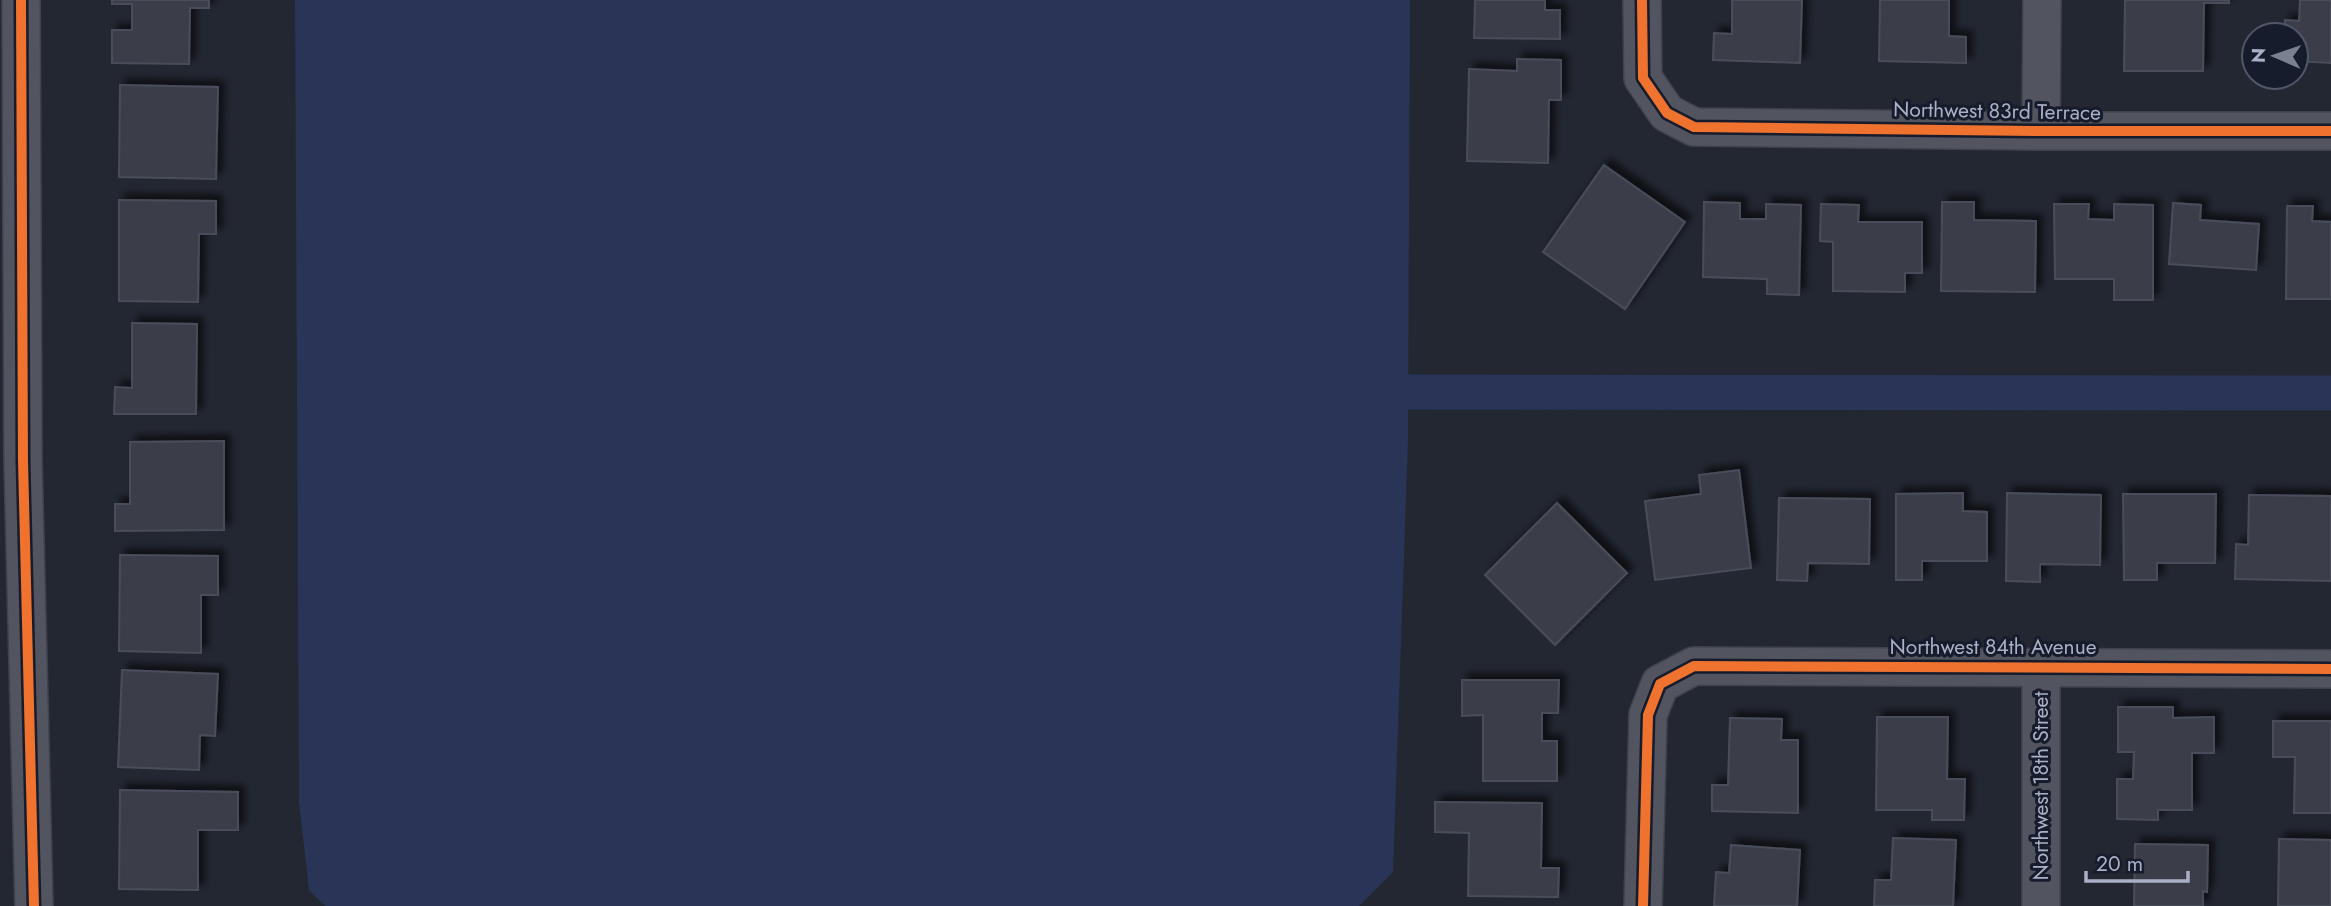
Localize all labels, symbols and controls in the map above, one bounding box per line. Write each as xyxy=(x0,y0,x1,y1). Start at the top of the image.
north arrow xyxy=(2240,21,2310,91)
text: N xyxy=(2245,47,2272,63)
street label: Northwest 83rd Terrace xyxy=(1893,94,2101,128)
street label: Northwest 84th Avenue xyxy=(1890,632,2097,662)
street label: Northwest 18th Street xyxy=(2026,692,2056,880)
scale bar xyxy=(2086,839,2188,883)
text: 20 m xyxy=(2096,849,2143,879)

